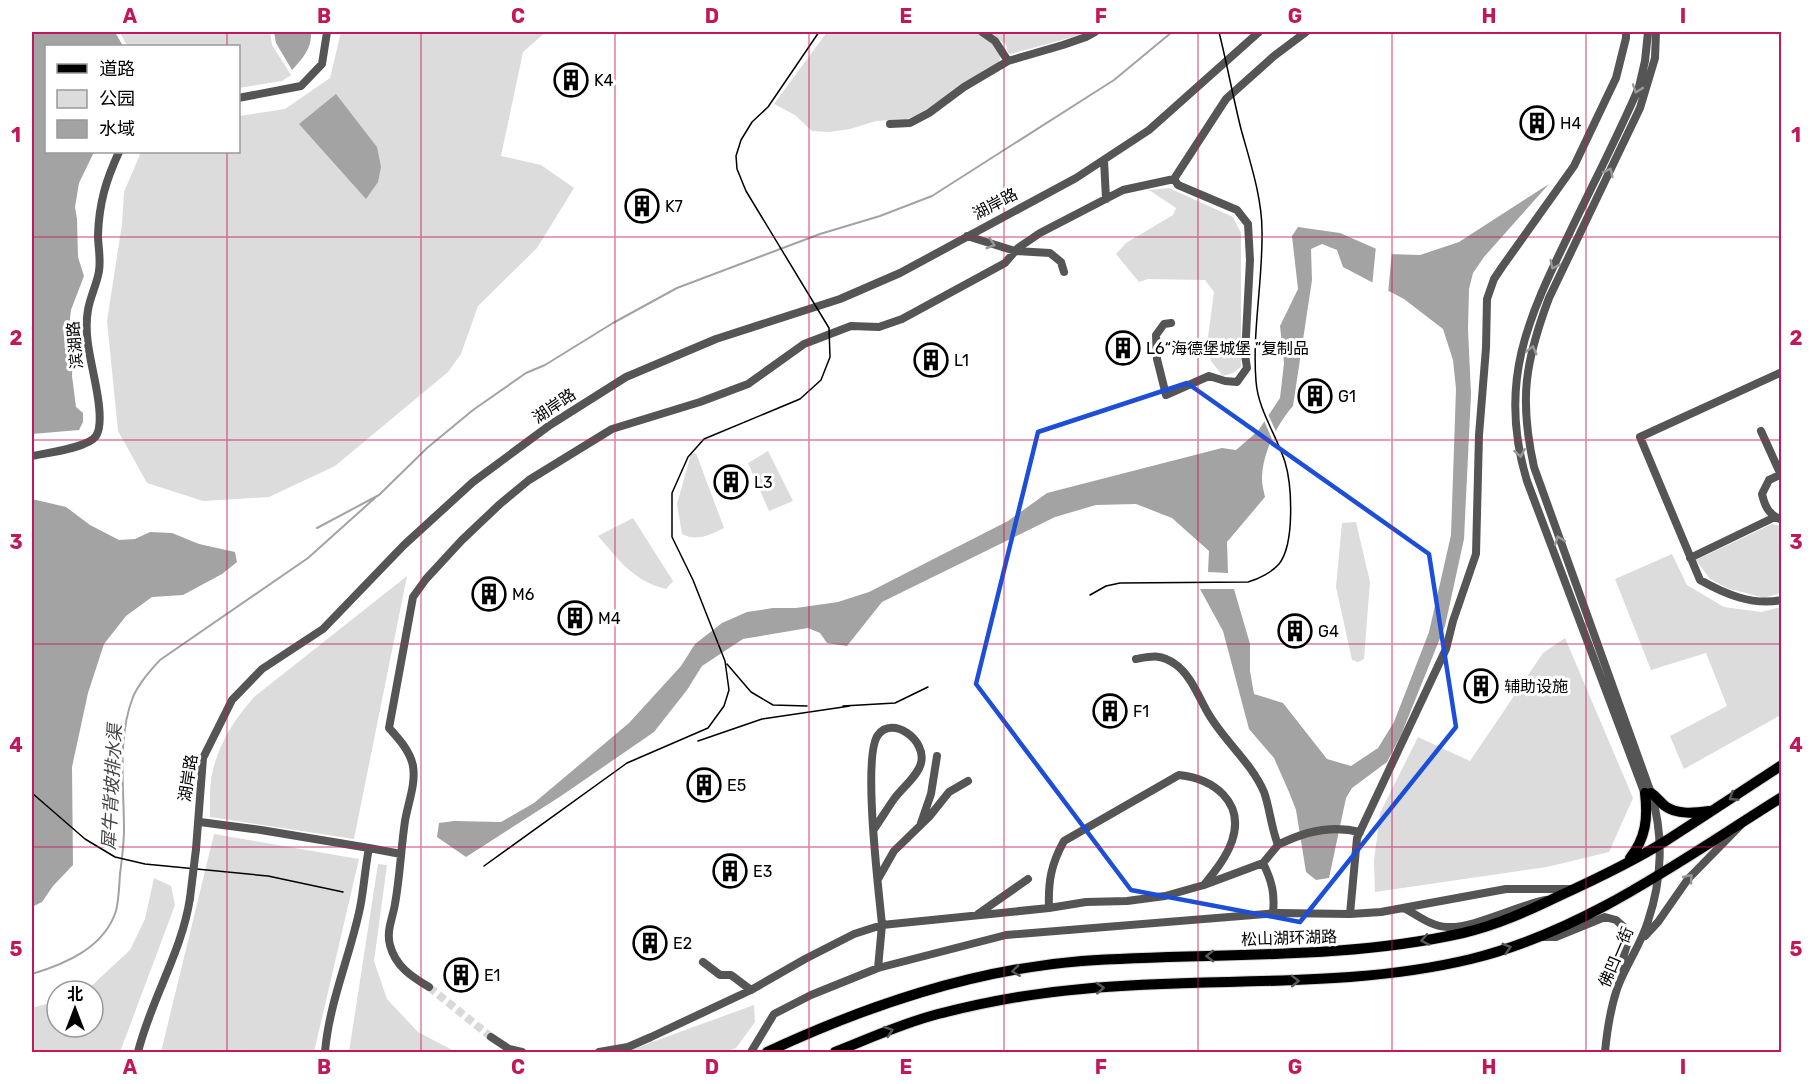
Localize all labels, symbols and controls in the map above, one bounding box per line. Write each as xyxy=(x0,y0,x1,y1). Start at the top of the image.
text: A xyxy=(123,4,138,28)
text: B xyxy=(317,4,331,28)
text: C xyxy=(511,4,525,28)
text: D xyxy=(705,4,719,28)
text: E xyxy=(900,4,912,28)
text: F xyxy=(1095,4,1107,28)
text: G xyxy=(1288,4,1302,28)
text: H xyxy=(1482,4,1496,28)
text: I xyxy=(1680,4,1686,28)
legend xyxy=(45,45,240,153)
text: 道路 xyxy=(99,58,135,80)
building icon: K4 xyxy=(553,62,589,98)
place label: K4 xyxy=(594,71,613,90)
one-way arrow xyxy=(1632,83,1645,94)
text: 公园 xyxy=(99,88,135,110)
building icon: H4 xyxy=(1519,105,1555,141)
place label: H4 xyxy=(1560,114,1581,133)
text: 水域 xyxy=(99,118,135,140)
text: 1 xyxy=(11,123,21,147)
text: 1 xyxy=(1791,123,1801,147)
one-way arrow xyxy=(1602,167,1614,178)
street label: 湖岸路 xyxy=(969,184,1021,224)
building icon: K7 xyxy=(624,188,660,224)
place label: K7 xyxy=(665,197,683,216)
one-way arrow xyxy=(985,237,996,249)
one-way arrow xyxy=(1550,259,1562,270)
street label: 滨湖路 xyxy=(63,320,87,370)
text: 2 xyxy=(10,326,23,350)
text: 2 xyxy=(1790,326,1803,350)
building icon: L6“海德堡城堡 ”复制品 xyxy=(1105,330,1141,366)
place label: L6“海德堡城堡 ”复制品 xyxy=(1146,339,1309,358)
building icon: L1 xyxy=(913,342,949,378)
one-way arrow xyxy=(1524,346,1537,356)
place label: L1 xyxy=(954,351,969,370)
building icon: G1 xyxy=(1297,378,1333,414)
street label: 湖岸路 xyxy=(529,385,579,427)
place label: G1 xyxy=(1338,387,1356,406)
one-way arrow xyxy=(1513,447,1526,457)
building icon: L3 xyxy=(713,464,749,500)
place label: L3 xyxy=(754,473,773,492)
text: 3 xyxy=(9,530,23,554)
text: 3 xyxy=(1789,530,1803,554)
one-way arrow xyxy=(1553,535,1566,546)
building icon: M6 xyxy=(471,576,507,612)
place label: M6 xyxy=(512,585,535,604)
building icon: M4 xyxy=(557,600,593,636)
place label: M4 xyxy=(598,609,621,628)
building icon: G4 xyxy=(1277,613,1313,649)
place label: G4 xyxy=(1318,622,1339,641)
building icon: 辅助设施 xyxy=(1463,668,1499,704)
place label: 辅助设施 xyxy=(1504,677,1568,696)
building icon: F1 xyxy=(1092,693,1128,729)
place label: F1 xyxy=(1133,702,1149,721)
water label: 犀牛背坡排水渠 xyxy=(98,721,126,850)
text: 4 xyxy=(9,733,23,757)
text: 4 xyxy=(1789,733,1803,757)
street label: 湖岸路 xyxy=(175,753,201,803)
building icon: E5 xyxy=(686,767,722,803)
place label: E5 xyxy=(727,776,746,795)
one-way arrow xyxy=(1728,790,1739,801)
building icon: E3 xyxy=(712,853,748,889)
place label: E3 xyxy=(753,862,772,881)
one-way arrow xyxy=(1682,874,1693,885)
street label: 佛凹一街 xyxy=(1595,924,1637,990)
building icon: E2 xyxy=(632,925,668,961)
street label: 松山湖环湖路 xyxy=(1241,927,1337,949)
one-way arrow xyxy=(1420,933,1430,946)
place label: E2 xyxy=(673,934,692,953)
text: 5 xyxy=(10,937,23,961)
text: 5 xyxy=(1790,937,1803,961)
one-way arrow xyxy=(1501,943,1512,955)
one-way arrow xyxy=(1206,949,1215,962)
building icon: E1 xyxy=(443,957,479,993)
one-way arrow xyxy=(1011,964,1020,976)
place label: E1 xyxy=(484,966,500,985)
one-way arrow xyxy=(1290,975,1299,987)
north arrow xyxy=(45,979,105,1039)
one-way arrow xyxy=(1095,981,1104,994)
text: 北 xyxy=(67,985,83,1004)
one-way arrow xyxy=(883,1026,894,1039)
text: A xyxy=(123,1055,138,1079)
text: B xyxy=(317,1055,331,1079)
text: C xyxy=(511,1055,525,1079)
text: D xyxy=(705,1055,719,1079)
text: E xyxy=(900,1055,912,1079)
text: F xyxy=(1095,1055,1107,1079)
text: G xyxy=(1288,1055,1302,1079)
text: H xyxy=(1482,1055,1496,1079)
text: I xyxy=(1680,1055,1686,1079)

